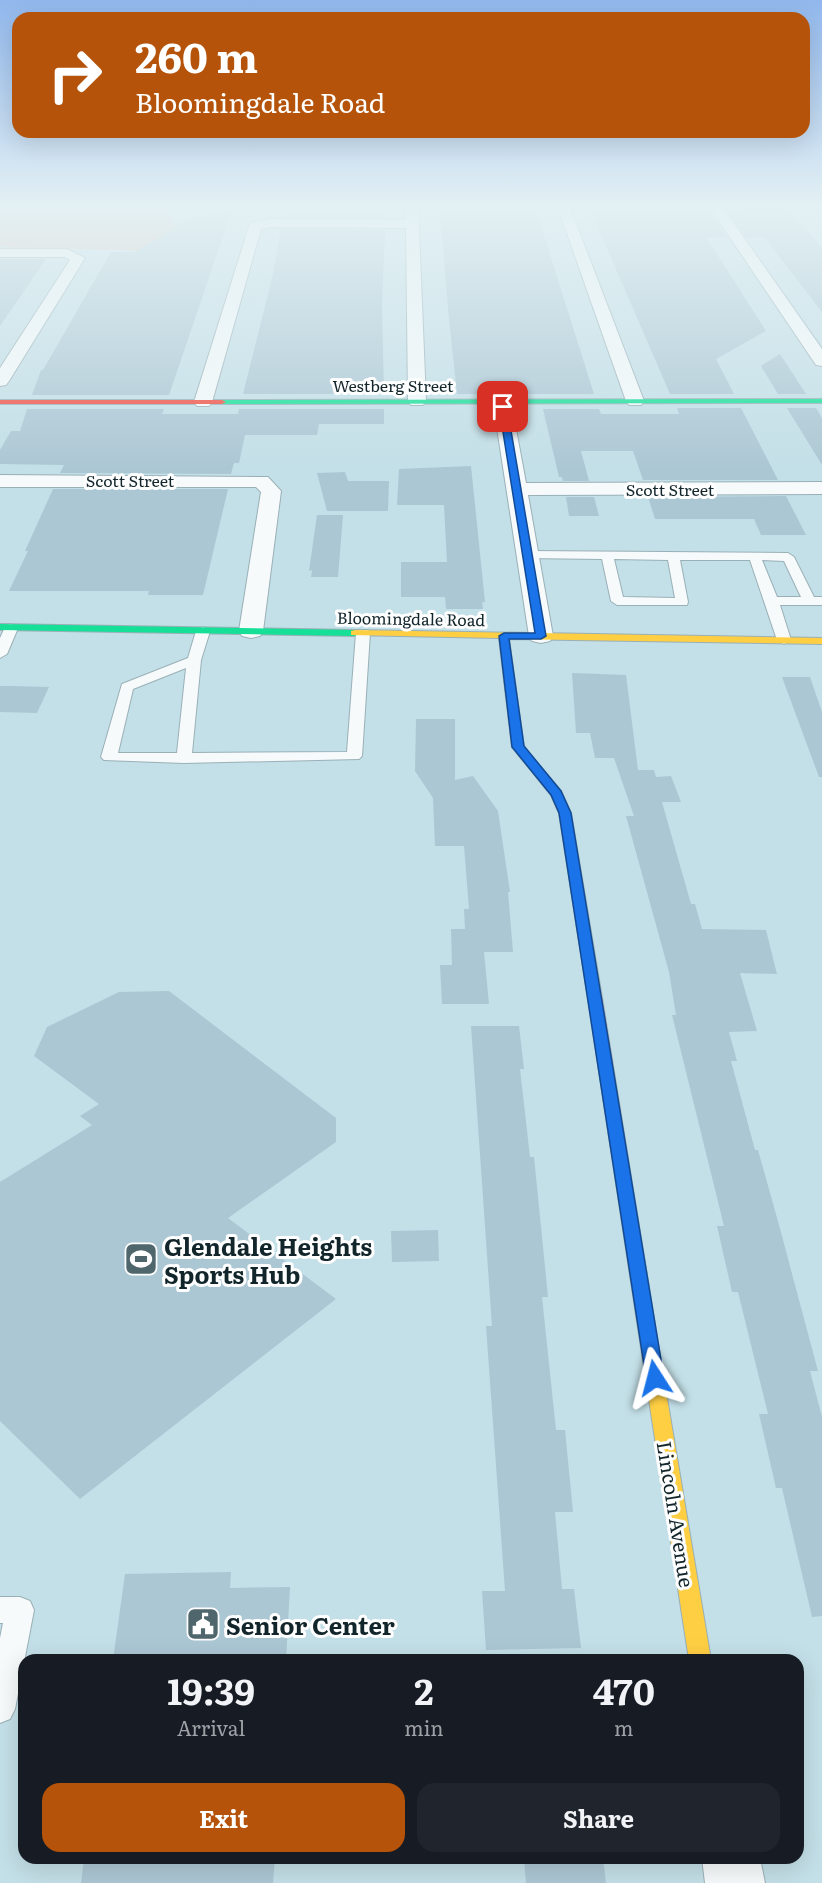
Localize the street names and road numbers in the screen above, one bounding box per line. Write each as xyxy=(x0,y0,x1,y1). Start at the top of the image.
street label: Westberg Street xyxy=(333,373,454,397)
street label: Scott Street xyxy=(86,468,175,492)
street label: Scott Street xyxy=(626,477,715,501)
street label: Bloomingdale Road xyxy=(337,605,486,631)
street label: Lincoln Avenue xyxy=(651,1439,703,1589)

